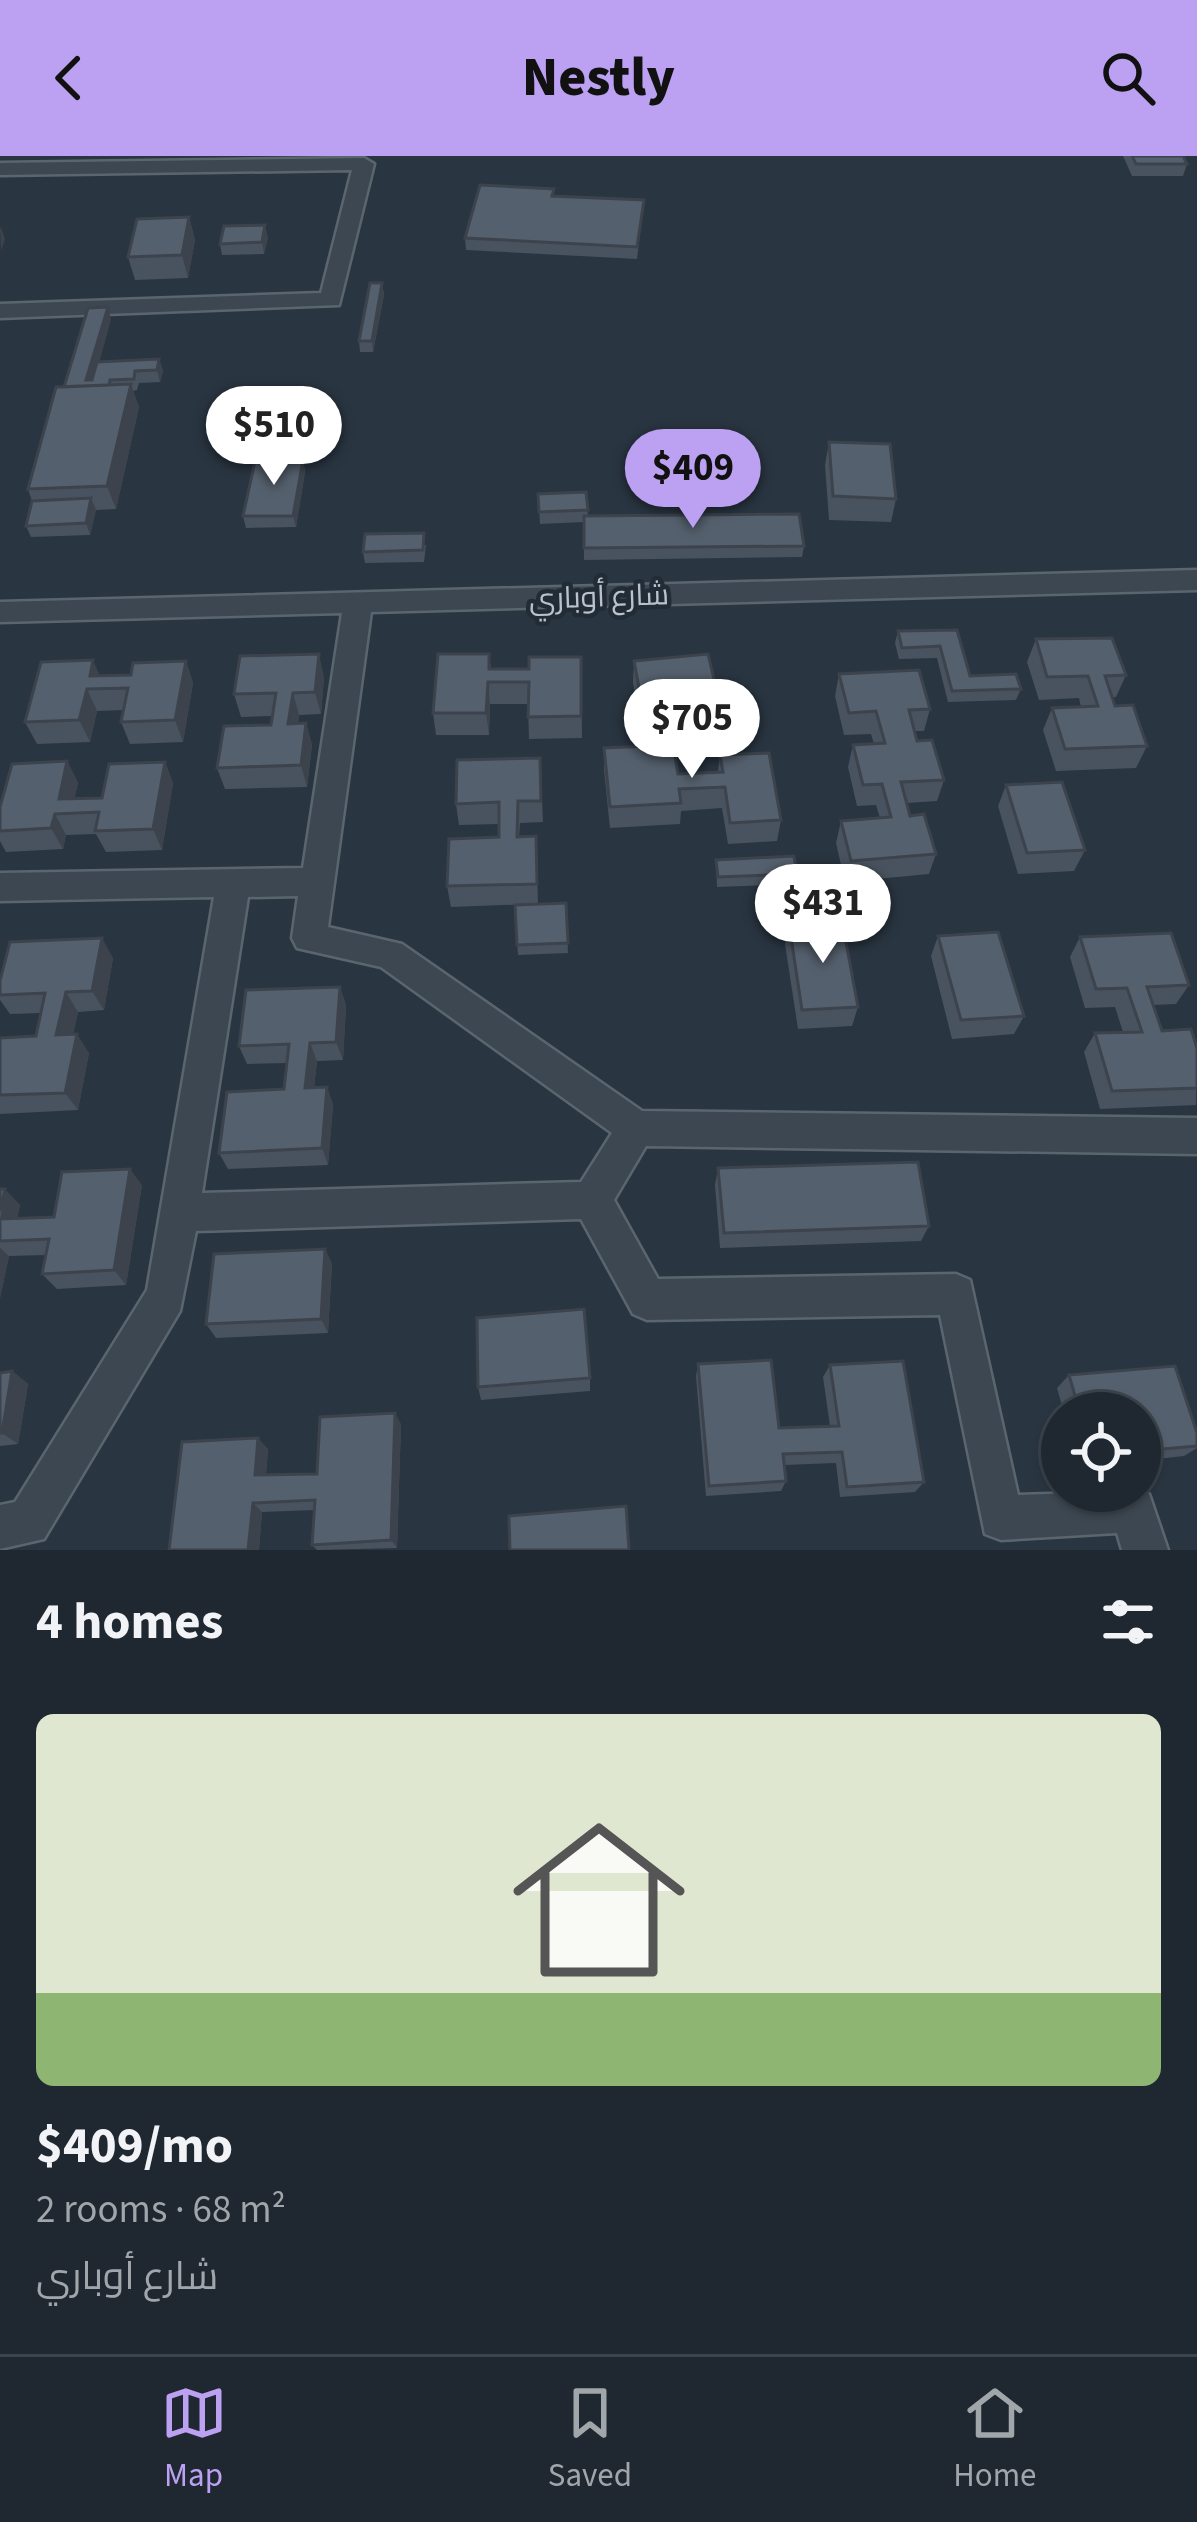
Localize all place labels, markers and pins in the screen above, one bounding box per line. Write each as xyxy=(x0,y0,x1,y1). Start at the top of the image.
pin: $510 xyxy=(203,386,345,488)
pin: $409 xyxy=(622,429,764,531)
pin: $705 xyxy=(621,679,763,781)
pin: $431 xyxy=(752,864,894,966)

